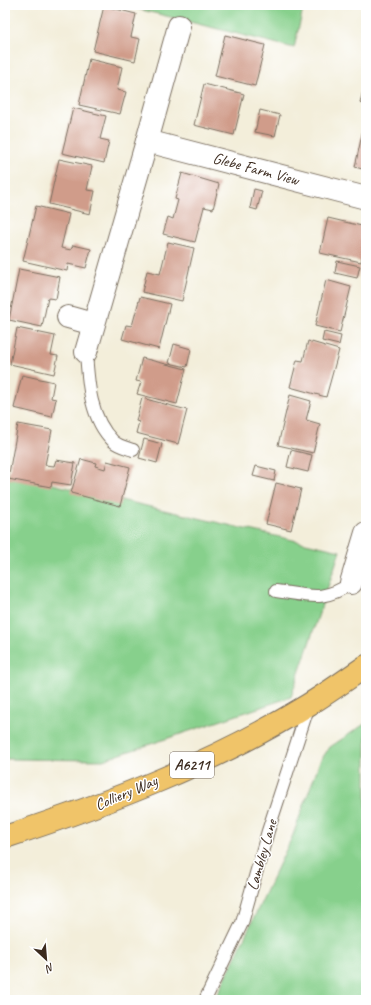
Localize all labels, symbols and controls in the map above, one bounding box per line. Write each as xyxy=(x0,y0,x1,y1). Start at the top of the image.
street label: Glebe Farm View xyxy=(211,148,303,191)
road number: A6211 xyxy=(170,752,214,778)
street label: Colliery Way xyxy=(92,770,162,815)
street label: Lambley Lane xyxy=(242,816,282,893)
north arrow xyxy=(26,939,66,979)
text: N xyxy=(42,960,57,977)

